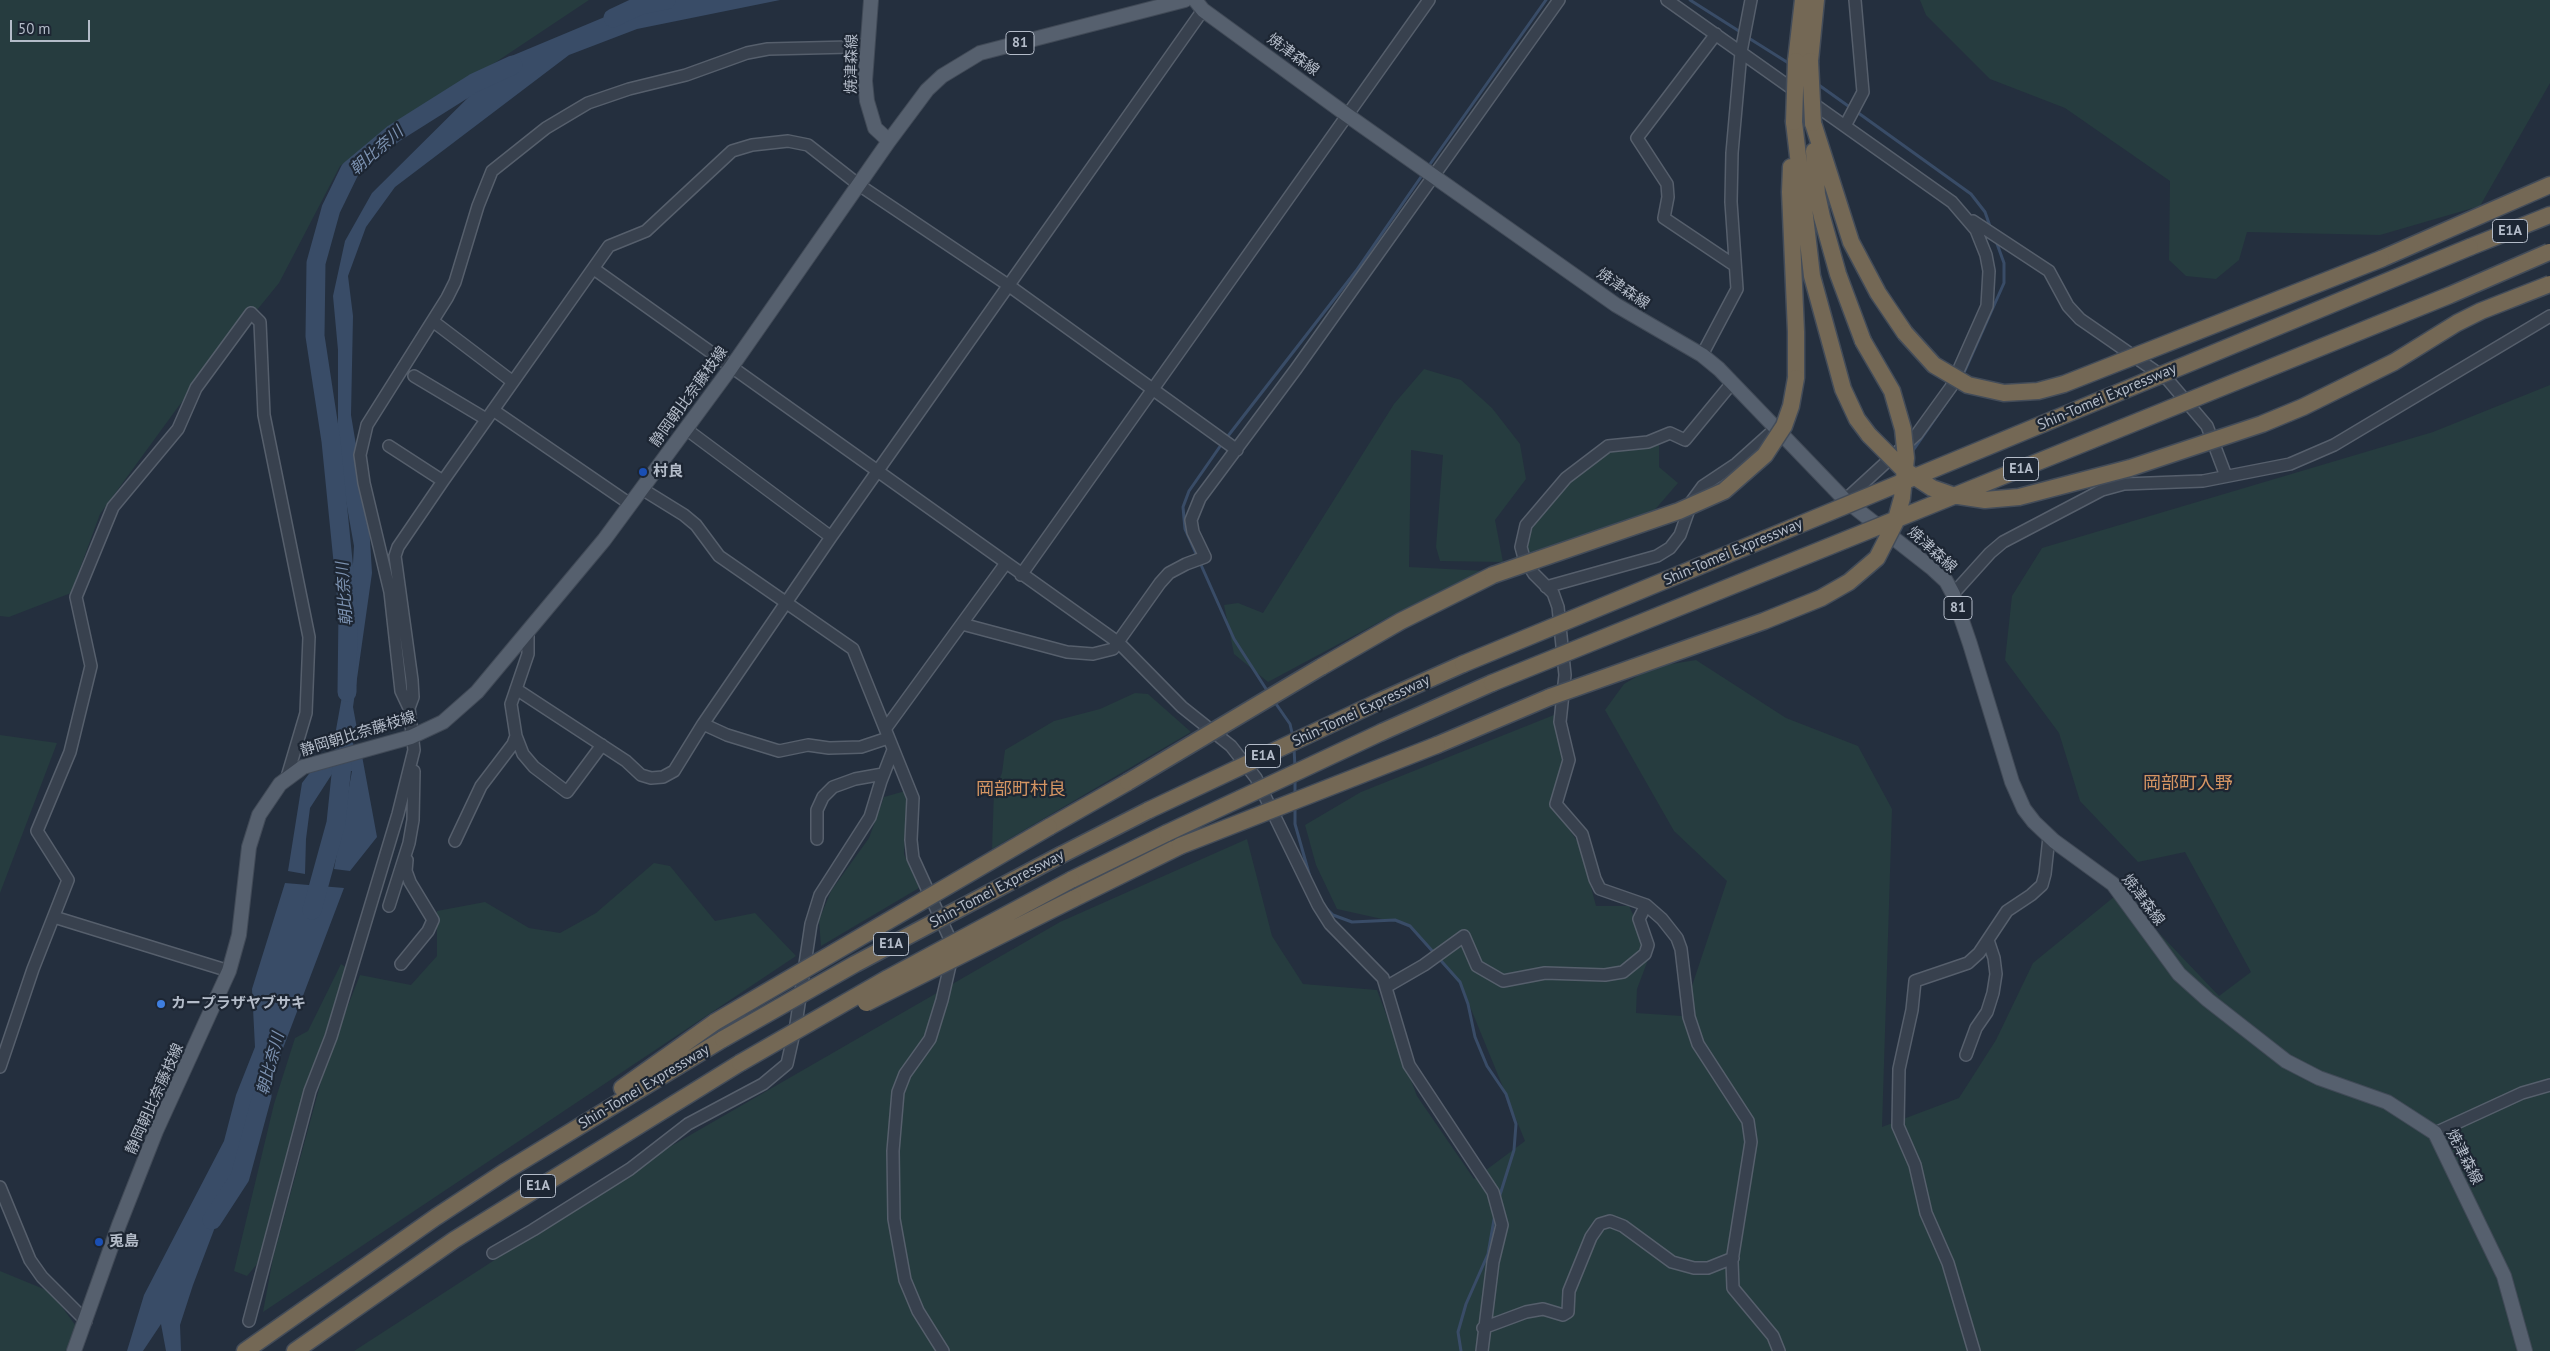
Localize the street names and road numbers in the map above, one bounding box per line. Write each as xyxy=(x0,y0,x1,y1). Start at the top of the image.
street label: 焼津森線 xyxy=(1263,30,1323,80)
road number: 81 xyxy=(1006,32,1034,54)
street label: 焼津森線 xyxy=(842,34,862,94)
road number: E1A xyxy=(2492,220,2528,242)
street label: 焼津森線 xyxy=(1593,265,1653,313)
street label: 静岡朝比奈藤枝線 xyxy=(646,343,732,451)
street label: Shin-Tomei Expressway xyxy=(2035,360,2179,434)
road number: E1A xyxy=(2004,458,2038,480)
street label: Shin-Tomei Expressway xyxy=(1661,515,1805,589)
street label: 焼津森線 xyxy=(1904,523,1960,577)
road number: 81 xyxy=(1944,596,1972,620)
street label: Shin-Tomei Expressway xyxy=(1289,671,1433,751)
street label: 静岡朝比奈藤枝線 xyxy=(298,708,418,760)
road number: E1A xyxy=(1246,744,1280,768)
street label: Shin-Tomei Expressway xyxy=(927,846,1067,932)
street label: 焼津森線 xyxy=(2118,871,2168,929)
road number: E1A xyxy=(874,932,908,956)
street label: 静岡朝比奈藤枝線 xyxy=(122,1041,188,1157)
street label: Shin-Tomei Expressway xyxy=(575,1041,713,1133)
street label: 焼津森線 xyxy=(2442,1126,2486,1188)
road number: E1A xyxy=(520,1174,556,1198)

